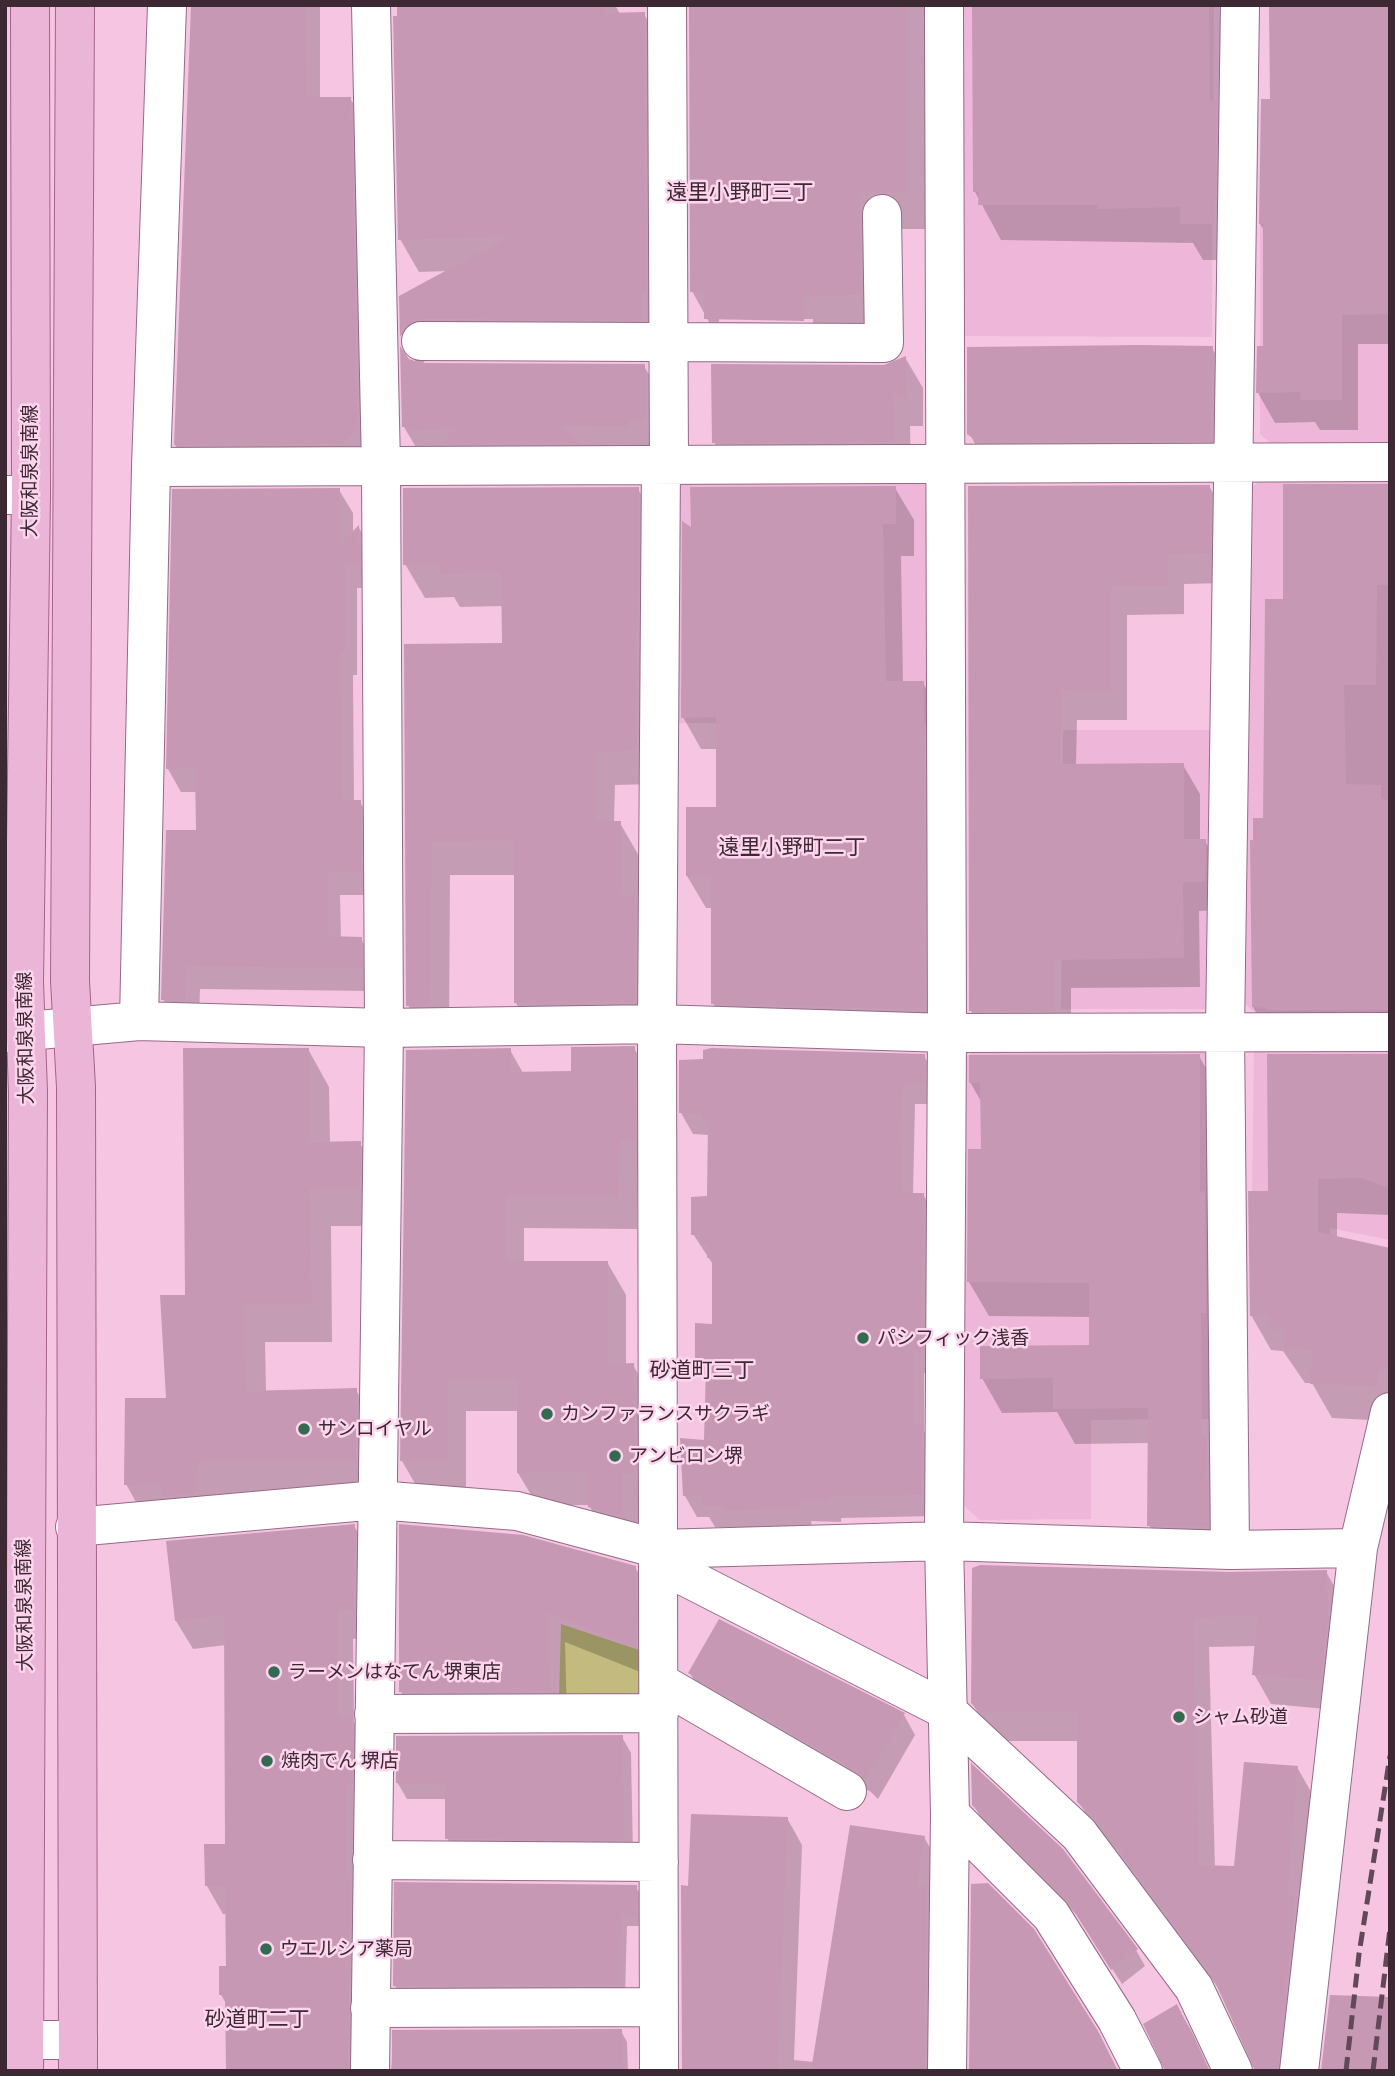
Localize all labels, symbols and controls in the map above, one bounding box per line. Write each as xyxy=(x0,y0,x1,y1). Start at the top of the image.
district label: 遠里小野町三丁 xyxy=(667,180,813,206)
street label: 大阪和泉泉南線 xyxy=(19,405,41,537)
district label: 遠里小野町二丁 xyxy=(719,835,865,861)
street label: 大阪和泉泉南線 xyxy=(13,971,39,1105)
place label: パシフィック浅香 xyxy=(877,1327,1029,1349)
marker: パシフィック浅香 xyxy=(855,1330,871,1346)
district label: 砂道町三丁 xyxy=(650,1358,754,1384)
place label: カンファランスサクラギ xyxy=(561,1403,770,1425)
marker: カンファランスサクラギ xyxy=(539,1406,555,1422)
place label: サンロイヤル xyxy=(318,1418,432,1440)
marker: サンロイヤル xyxy=(296,1421,312,1437)
place label: アンビロン堺 xyxy=(629,1445,743,1467)
marker: アンビロン堺 xyxy=(607,1448,623,1464)
street label: 大阪和泉泉南線 xyxy=(12,1538,38,1672)
place label: ラーメンはなてん 堺東店 xyxy=(288,1661,501,1683)
marker: ラーメンはなてん 堺東店 xyxy=(266,1664,282,1680)
place label: シャム砂道 xyxy=(1193,1706,1288,1728)
marker: シャム砂道 xyxy=(1171,1709,1187,1725)
place label: 焼肉でん 堺店 xyxy=(281,1750,399,1772)
marker: 焼肉でん 堺店 xyxy=(259,1753,275,1769)
place label: ウエルシア薬局 xyxy=(280,1938,413,1960)
marker: ウエルシア薬局 xyxy=(258,1941,274,1957)
district label: 砂道町二丁 xyxy=(205,2007,309,2033)

